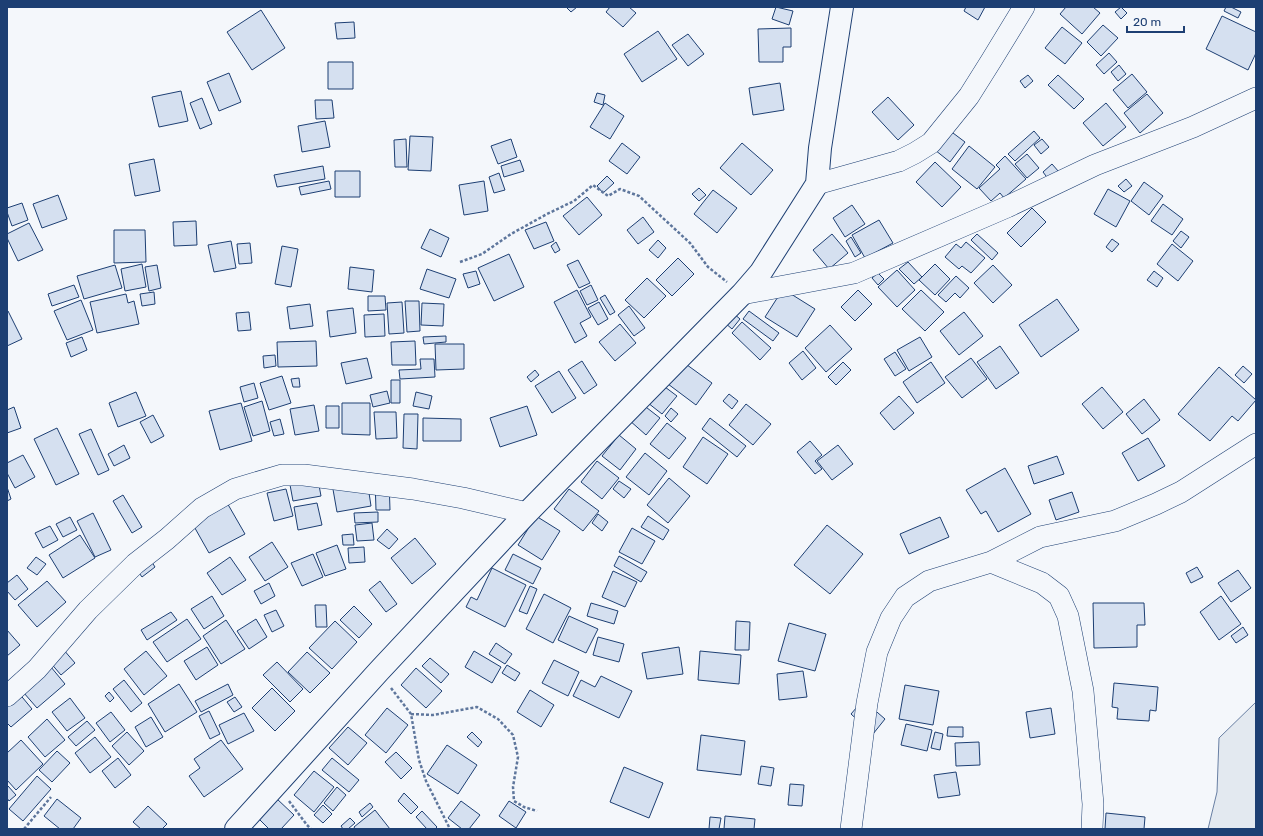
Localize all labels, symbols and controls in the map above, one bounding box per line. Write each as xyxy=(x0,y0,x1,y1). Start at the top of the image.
scale bar xyxy=(1127,8,1184,34)
text: 20 m xyxy=(1133,15,1161,29)

